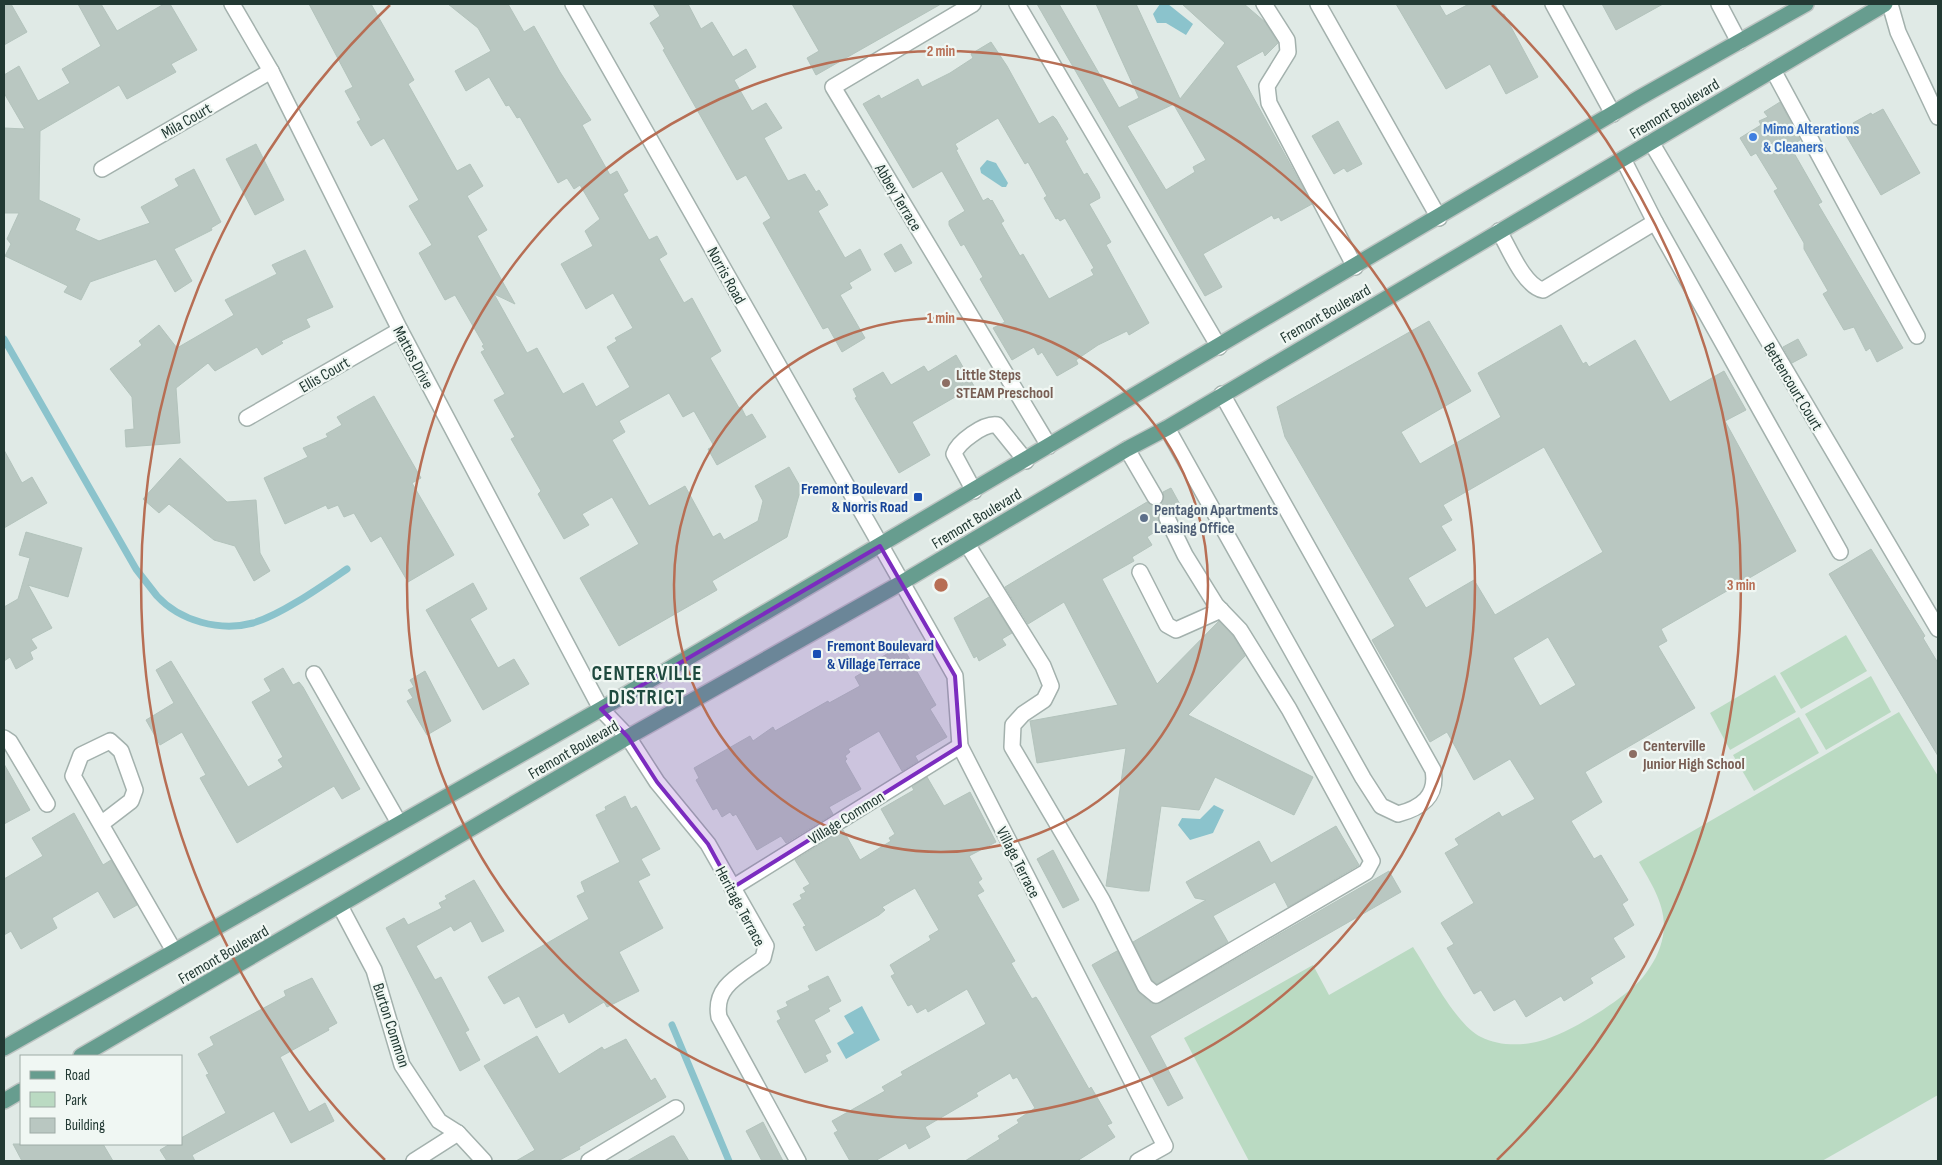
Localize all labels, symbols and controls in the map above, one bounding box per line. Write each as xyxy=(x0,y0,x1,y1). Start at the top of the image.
text: 2 min xyxy=(927,42,955,61)
street label: Fremont Boulevard xyxy=(1627,75,1723,143)
street label: Mila Court xyxy=(158,99,215,143)
place label: Mimo Alterations & Cleaners xyxy=(1763,120,1860,157)
marker: Mimo Alterations & Cleaners xyxy=(1747,131,1759,143)
street label: Abbey Terrace xyxy=(870,160,925,235)
street label: Norris Road xyxy=(702,244,749,307)
street label: Fremont Boulevard xyxy=(1277,281,1374,348)
text: 1 min xyxy=(927,309,955,328)
street label: Mattos Drive xyxy=(388,323,437,392)
street label: Bettencourt Court xyxy=(1759,339,1826,434)
street label: Ellis Court xyxy=(296,353,353,397)
place label: Little Steps STEAM Preschool xyxy=(956,366,1053,403)
marker: Little Steps STEAM Preschool xyxy=(940,377,952,389)
place label: Fremont Boulevard & Norris Road xyxy=(801,480,908,517)
street label: Fremont Boulevard xyxy=(929,485,1025,553)
marker: Fremont Boulevard & Norris Road xyxy=(912,491,924,503)
place label: Pentagon Apartments Leasing Office xyxy=(1154,501,1278,538)
marker: Pentagon Apartments Leasing Office xyxy=(1138,512,1150,524)
centre of rings xyxy=(932,576,950,594)
text: 3 min xyxy=(1727,576,1755,595)
place label: Fremont Boulevard & Village Terrace xyxy=(827,637,934,674)
marker: Fremont Boulevard & Village Terrace xyxy=(811,648,823,660)
district label: CENTERVILLE DISTRICT xyxy=(592,661,702,710)
street label: Fremont Boulevard xyxy=(525,717,622,784)
place label: Centerville Junior High School xyxy=(1642,737,1745,774)
marker: Centerville Junior High School xyxy=(1627,748,1639,760)
street label: Village Common xyxy=(805,787,888,849)
street label: Village Terrace xyxy=(992,824,1044,901)
street label: Heritage Terrace xyxy=(711,863,769,950)
street label: Fremont Boulevard xyxy=(175,922,272,989)
street label: Burton Common xyxy=(368,981,413,1070)
legend xyxy=(20,1055,182,1145)
text: Road xyxy=(65,1066,90,1085)
text: Park xyxy=(65,1091,87,1110)
text: Building xyxy=(65,1116,105,1135)

